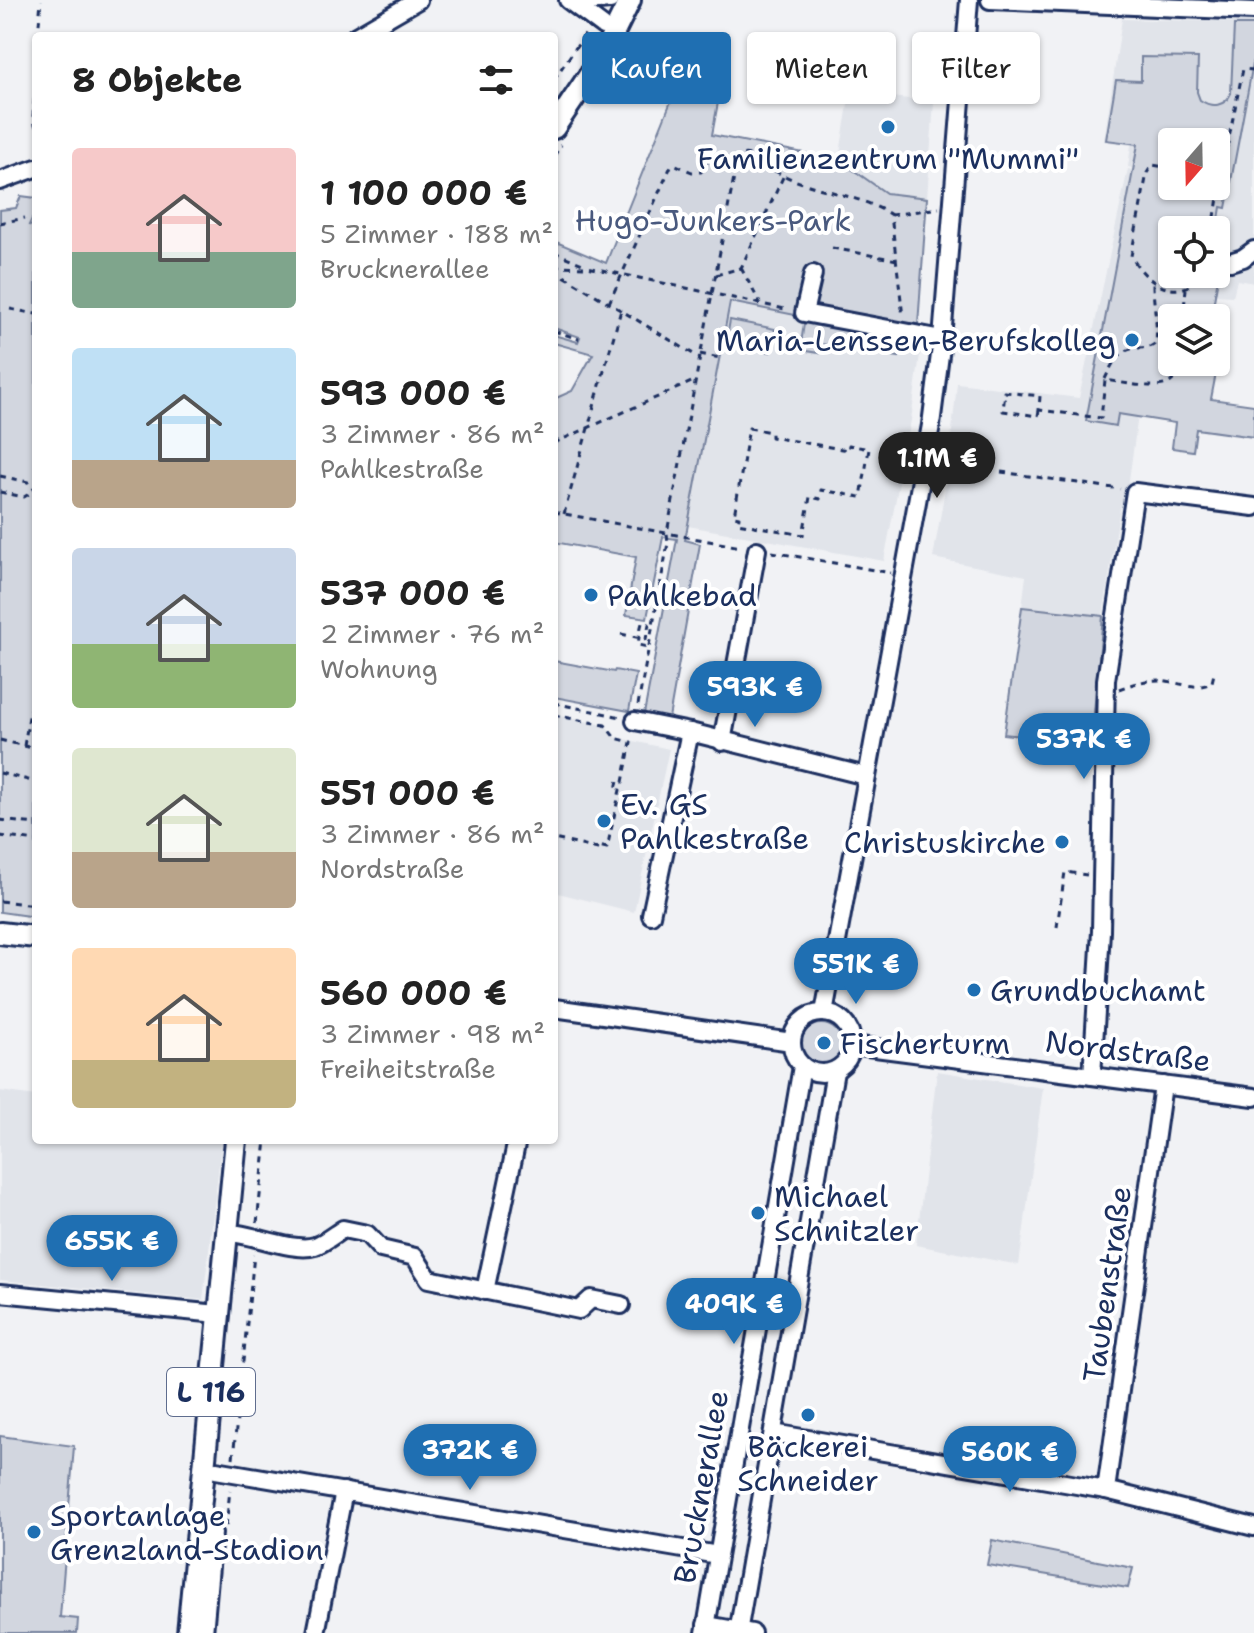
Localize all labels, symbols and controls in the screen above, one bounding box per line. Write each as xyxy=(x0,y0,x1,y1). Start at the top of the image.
chip: Kaufen xyxy=(582,32,731,104)
chip: Mieten xyxy=(747,32,896,104)
chip: Filter xyxy=(912,32,1040,104)
text: 8 Objekte xyxy=(72,57,243,103)
icon: filters xyxy=(474,58,518,102)
marker: Familienzentrum "Mummi" xyxy=(879,118,897,136)
north arrow xyxy=(1158,128,1230,200)
map controls xyxy=(1158,128,1230,376)
place label: Familienzentrum "Mummi" xyxy=(697,138,1079,179)
text: 1 100 000 € xyxy=(320,170,528,216)
icon: home xyxy=(136,180,232,276)
park label: Hugo-Junkers-Park xyxy=(575,200,851,241)
text: 5 Zimmer · 188 m² xyxy=(320,216,553,251)
button: locate xyxy=(1158,216,1230,288)
text: Brucknerallee xyxy=(320,251,490,286)
button: layers xyxy=(1158,304,1230,376)
place label: Maria-Lenssen-Berufskolleg xyxy=(716,320,1116,361)
marker: Maria-Lenssen-Berufskolleg xyxy=(1123,331,1141,349)
text: 593 000 € xyxy=(320,370,506,416)
icon: home xyxy=(136,380,232,476)
text: 3 Zimmer · 86 m² xyxy=(320,416,545,451)
pin: 1.1M € xyxy=(872,432,1002,500)
text: 1.1M € xyxy=(896,440,978,475)
text: Pahlkestraße xyxy=(320,451,484,486)
text: 537 000 € xyxy=(320,570,505,616)
place label: Pahlkebad xyxy=(607,575,757,616)
icon: home xyxy=(136,580,232,676)
marker: Pahlkebad xyxy=(582,586,600,604)
text: 2 Zimmer · 76 m² xyxy=(320,616,545,651)
text: Wohnung xyxy=(320,651,438,686)
pin: 593K € xyxy=(690,661,820,729)
text: 593K € xyxy=(707,669,803,704)
pin: 537K € xyxy=(1019,713,1149,781)
text: 537K € xyxy=(1036,721,1132,756)
text: 551 000 € xyxy=(320,770,495,816)
icon: home xyxy=(136,780,232,876)
place label: Ev. GS Pahlkestraße xyxy=(620,784,809,859)
marker: Ev. GS Pahlkestraße xyxy=(595,812,613,830)
text: 3 Zimmer · 86 m² xyxy=(320,816,545,851)
place label: Christuskirche xyxy=(844,822,1046,863)
marker: Christuskirche xyxy=(1053,833,1071,851)
text: Nordstraße xyxy=(320,851,464,886)
pin: 551K € xyxy=(791,938,921,1006)
text: 551K € xyxy=(812,946,900,981)
text: 560 000 € xyxy=(320,970,507,1016)
place label: Grundbuchamt xyxy=(990,970,1206,1011)
icon: home xyxy=(136,980,232,1076)
marker: Grundbuchamt xyxy=(965,981,983,999)
text: 3 Zimmer · 98 m² xyxy=(320,1016,545,1051)
street label: Nordstraße xyxy=(1043,1020,1213,1082)
place label: Fischerturm xyxy=(840,1023,1010,1064)
marker: Fischerturm xyxy=(815,1034,833,1052)
text: Freiheitstraße xyxy=(320,1051,496,1086)
place label: Michael Schnitzler xyxy=(774,1176,919,1251)
street label: Taubenstraße xyxy=(1073,1183,1141,1385)
marker: Michael Schnitzler xyxy=(749,1204,767,1222)
pin: 655K € xyxy=(47,1215,177,1283)
text: 655K € xyxy=(64,1223,160,1258)
pin: 409K € xyxy=(669,1278,799,1346)
text: 409K € xyxy=(684,1286,784,1321)
road number: L 116 xyxy=(167,1368,255,1416)
street label: Brucknerallee xyxy=(664,1387,738,1587)
marker: Bäckerei Schneider xyxy=(799,1406,817,1424)
pin: 372K € xyxy=(405,1424,535,1492)
place label: Bäckerei Schneider xyxy=(737,1426,879,1501)
pin: 560K € xyxy=(945,1426,1075,1494)
text: 372K € xyxy=(421,1432,519,1467)
text: 560K € xyxy=(961,1434,1059,1469)
place label: Sportanlage Grenzland-Stadion xyxy=(50,1495,324,1570)
marker: Sportanlage Grenzland-Stadion xyxy=(25,1523,43,1541)

